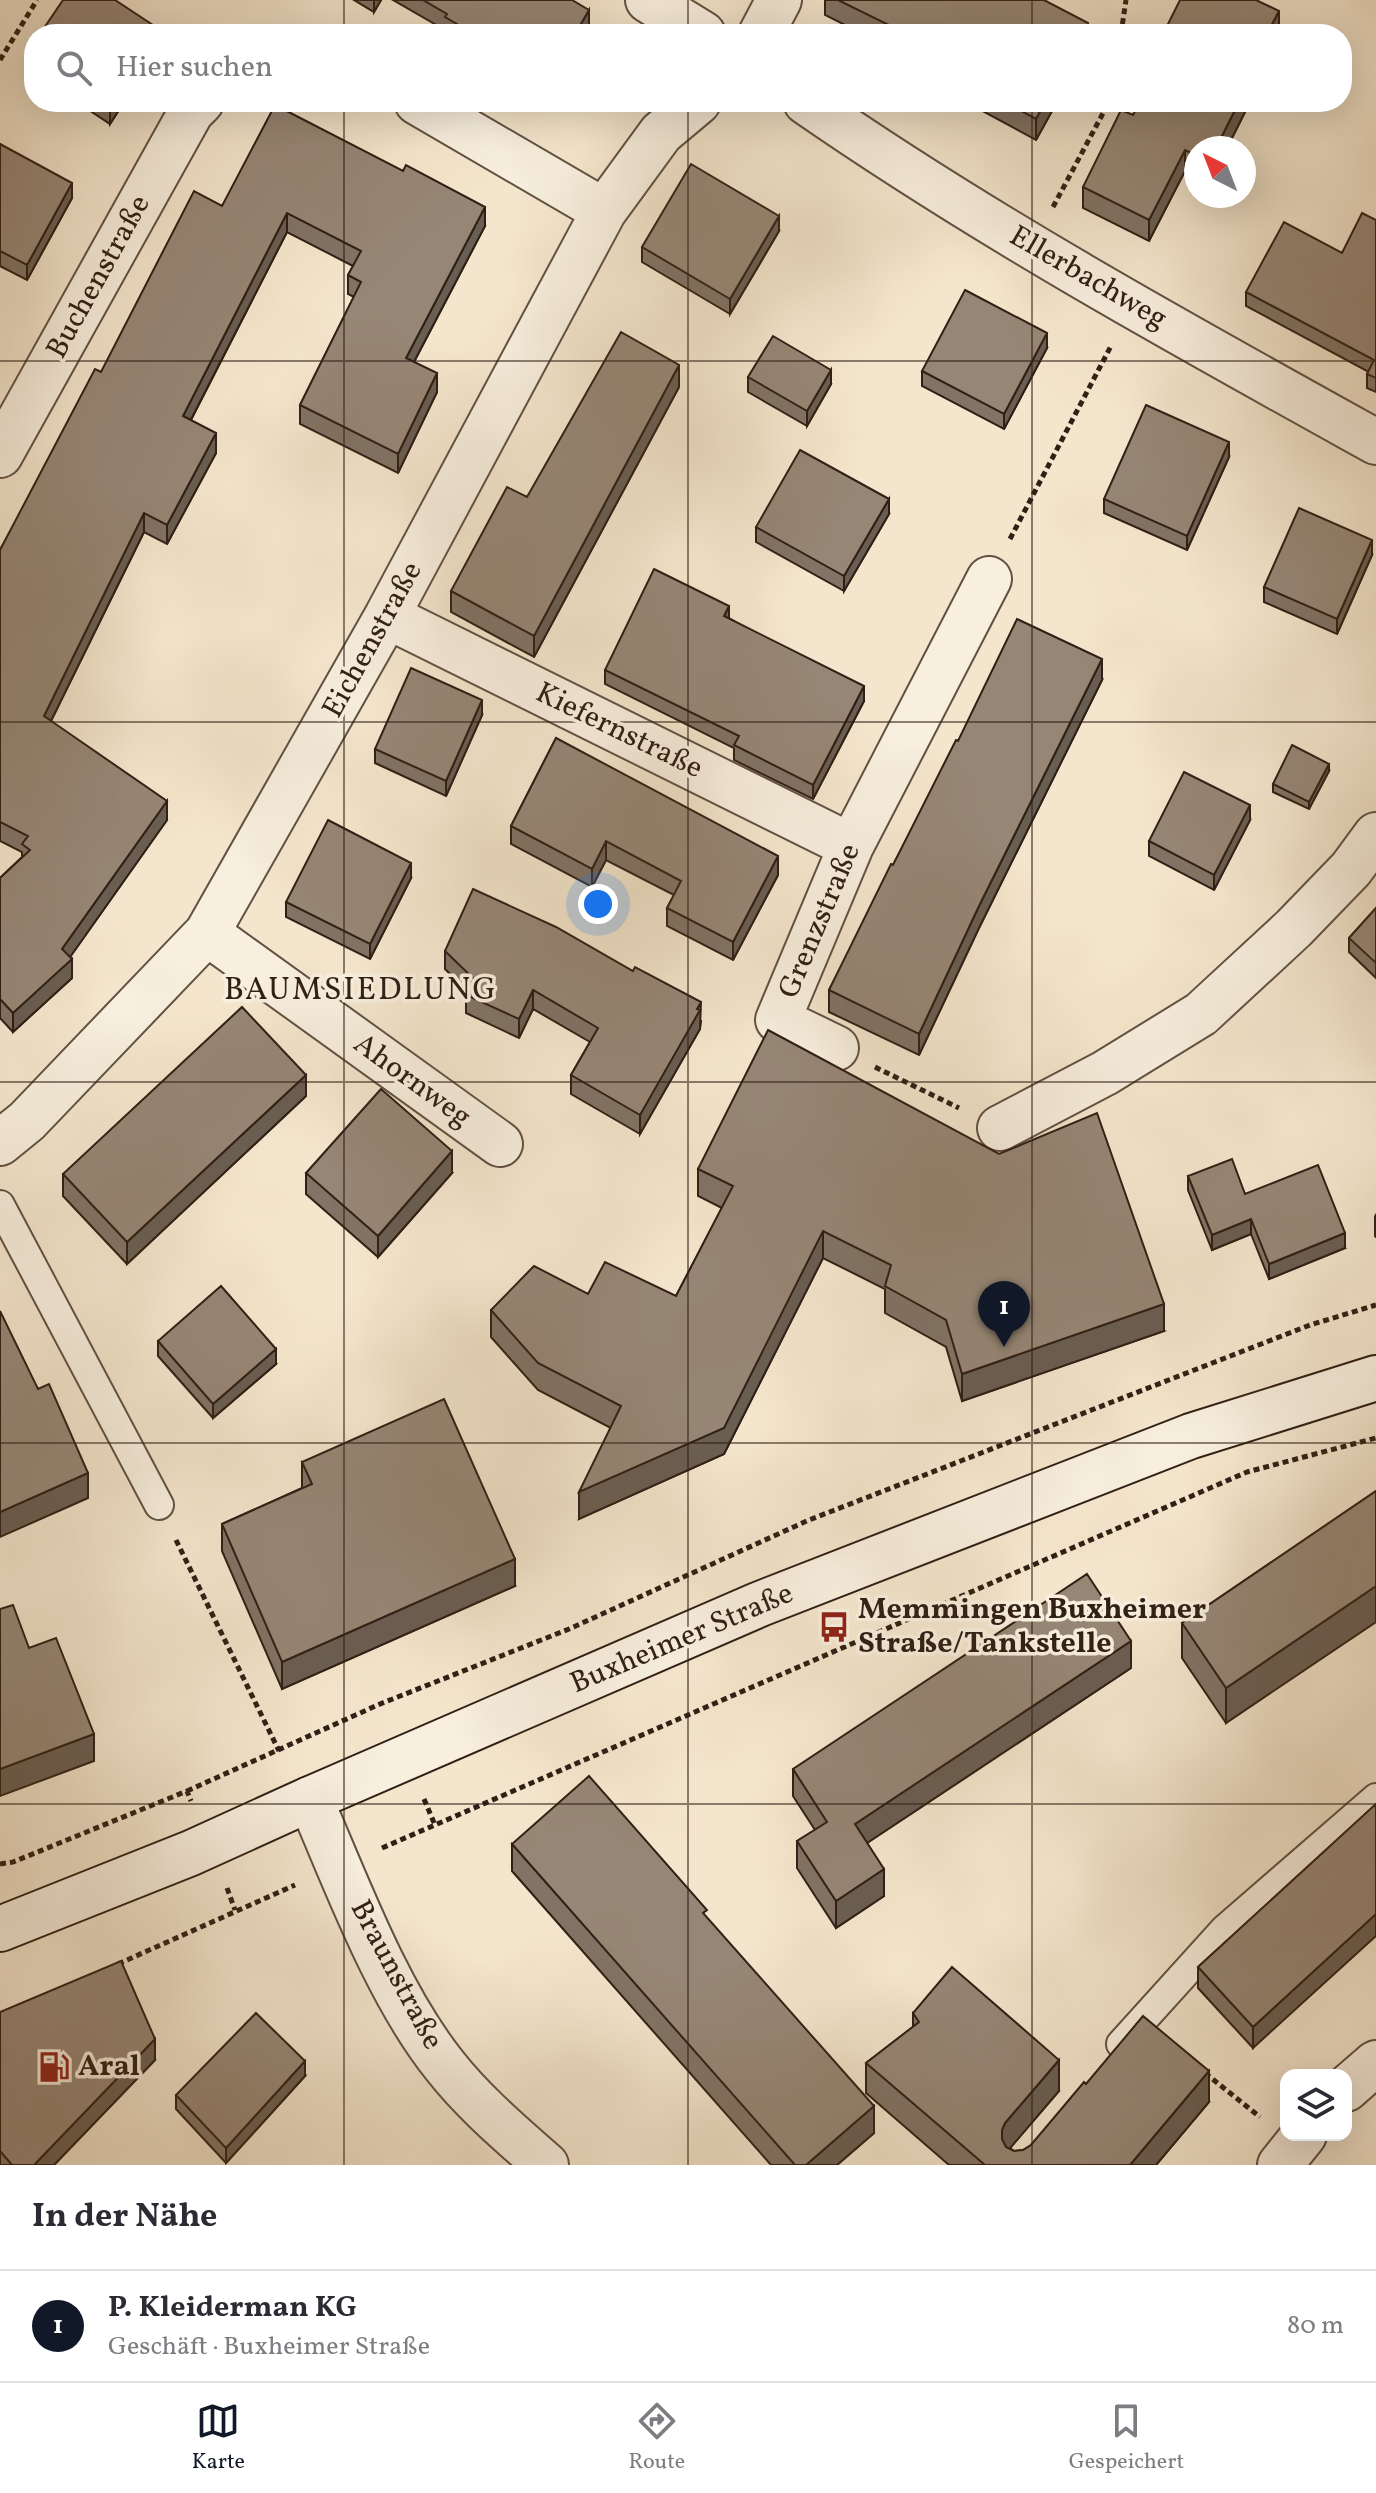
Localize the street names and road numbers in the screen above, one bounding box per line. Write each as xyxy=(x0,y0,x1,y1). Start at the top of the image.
street label: Buchenstraße xyxy=(37,188,161,366)
street label: Ellerbachweg xyxy=(1001,216,1175,340)
street label: Eichenstraße xyxy=(313,554,433,726)
street label: Kiefernstraße xyxy=(528,672,710,790)
street label: Grenzstraße xyxy=(768,837,872,1005)
street label: Ahornweg xyxy=(344,1024,480,1138)
street label: Buxheimer Straße xyxy=(564,1573,800,1705)
street label: Braunstraße xyxy=(339,1893,453,2057)

